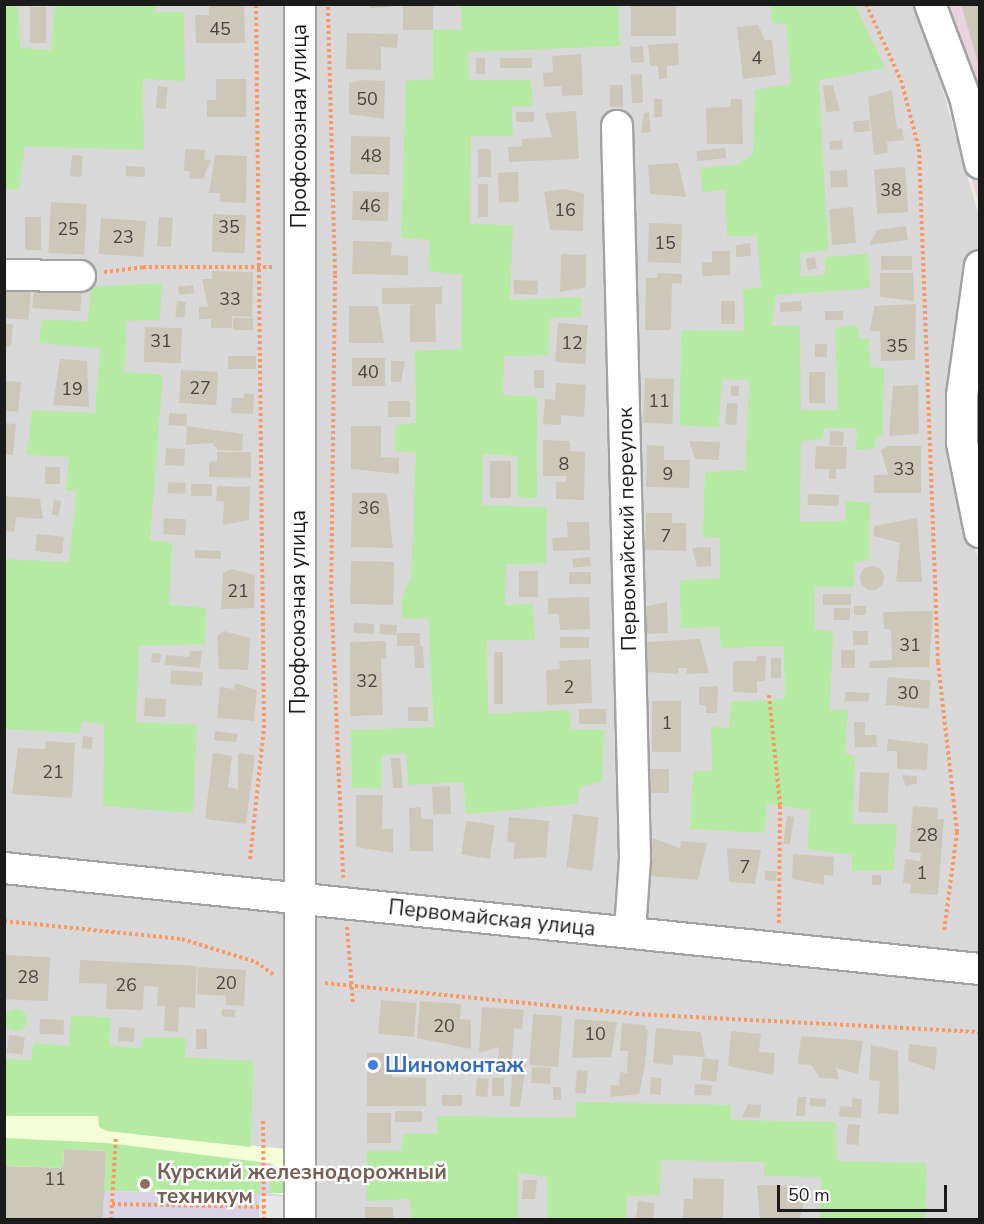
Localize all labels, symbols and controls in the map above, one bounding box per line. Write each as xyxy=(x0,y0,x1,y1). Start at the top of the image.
house number: 45 xyxy=(209,18,231,40)
street label: Профсоюзная улица xyxy=(286,24,312,228)
house number: 4 xyxy=(752,47,762,69)
house number: 50 xyxy=(356,88,378,110)
house number: 48 xyxy=(360,145,382,167)
house number: 38 xyxy=(880,179,902,201)
house number: 46 xyxy=(359,195,381,217)
house number: 16 xyxy=(554,199,576,221)
house number: 35 xyxy=(218,216,240,238)
house number: 25 xyxy=(57,218,79,240)
house number: 23 xyxy=(112,226,134,248)
house number: 15 xyxy=(654,232,676,254)
house number: 33 xyxy=(219,288,241,310)
house number: 31 xyxy=(150,330,172,352)
house number: 12 xyxy=(561,332,583,354)
house number: 35 xyxy=(886,335,908,357)
house number: 40 xyxy=(357,361,379,383)
house number: 27 xyxy=(189,377,211,399)
house number: 19 xyxy=(61,378,83,400)
house number: 11 xyxy=(648,390,670,412)
street label: Первомайский переулок xyxy=(612,407,642,651)
house number: 8 xyxy=(559,453,569,475)
house number: 33 xyxy=(893,458,915,480)
house number: 9 xyxy=(663,463,673,485)
house number: 36 xyxy=(358,497,380,519)
street label: Профсоюзная улица xyxy=(285,510,311,714)
house number: 7 xyxy=(661,525,671,547)
house number: 21 xyxy=(227,580,249,602)
house number: 31 xyxy=(899,634,921,656)
house number: 32 xyxy=(356,670,378,692)
house number: 2 xyxy=(564,676,574,698)
house number: 30 xyxy=(897,682,919,704)
house number: 1 xyxy=(662,712,672,734)
house number: 21 xyxy=(42,761,64,783)
house number: 28 xyxy=(916,824,938,846)
house number: 7 xyxy=(740,856,750,878)
house number: 1 xyxy=(917,862,927,884)
street label: Первомайская улица xyxy=(387,895,597,941)
house number: 28 xyxy=(17,966,39,988)
house number: 20 xyxy=(215,972,237,994)
house number: 26 xyxy=(115,974,137,996)
house number: 20 xyxy=(433,1015,455,1037)
house number: 10 xyxy=(584,1023,606,1045)
place label: Шиномонтаж xyxy=(385,1052,524,1078)
marker: Шиномонтаж xyxy=(366,1058,380,1072)
place label: Курский железнодорожный техникум xyxy=(157,1159,447,1209)
house number: 11 xyxy=(44,1168,66,1190)
scale bar xyxy=(780,1173,950,1211)
marker: Курский железнодорожный техникум xyxy=(138,1177,152,1191)
text: 50 m xyxy=(788,1183,830,1207)

